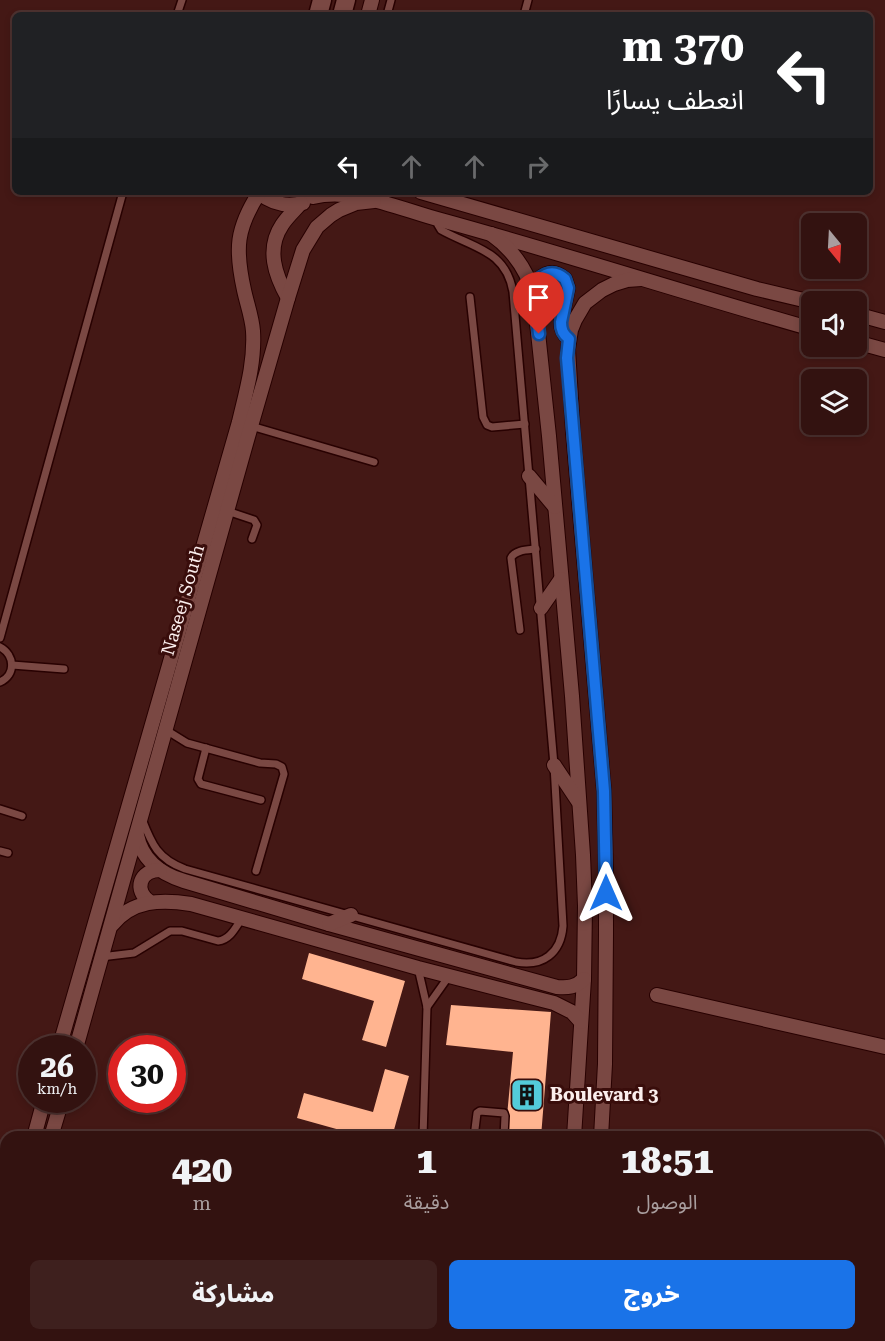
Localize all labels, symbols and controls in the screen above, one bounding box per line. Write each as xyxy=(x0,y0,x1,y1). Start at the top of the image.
text: 370 m xyxy=(622,22,744,71)
icon: left xyxy=(765,36,843,114)
text: انعطف يسارًا xyxy=(606,84,744,116)
icon: left xyxy=(332,150,365,183)
icon: ahead xyxy=(395,150,428,183)
icon: ahead xyxy=(458,150,491,183)
icon: right xyxy=(521,150,554,183)
north arrow xyxy=(801,213,867,279)
map controls xyxy=(801,213,867,435)
pin xyxy=(513,272,564,334)
icon: arrive xyxy=(522,281,555,314)
button: sound xyxy=(801,291,867,357)
button: layers xyxy=(801,369,867,435)
street label: Naseej South xyxy=(157,542,208,658)
position arrow xyxy=(574,861,638,925)
speed limit sign: 30 xyxy=(108,1035,186,1113)
text: 26 xyxy=(40,1049,74,1084)
building icon: Boulevard 3 xyxy=(509,1077,545,1113)
text: km/h xyxy=(37,1080,77,1098)
place label: Boulevard 3 xyxy=(550,1084,658,1105)
text: 1 xyxy=(416,1140,437,1182)
text: 18:51 xyxy=(621,1140,713,1182)
text: 420 xyxy=(172,1149,232,1191)
text: دقيقة xyxy=(404,1190,449,1214)
text: الوصول xyxy=(637,1190,698,1214)
text: m xyxy=(193,1191,211,1215)
button: مشاركة xyxy=(30,1260,437,1329)
button: خروج xyxy=(449,1260,855,1329)

